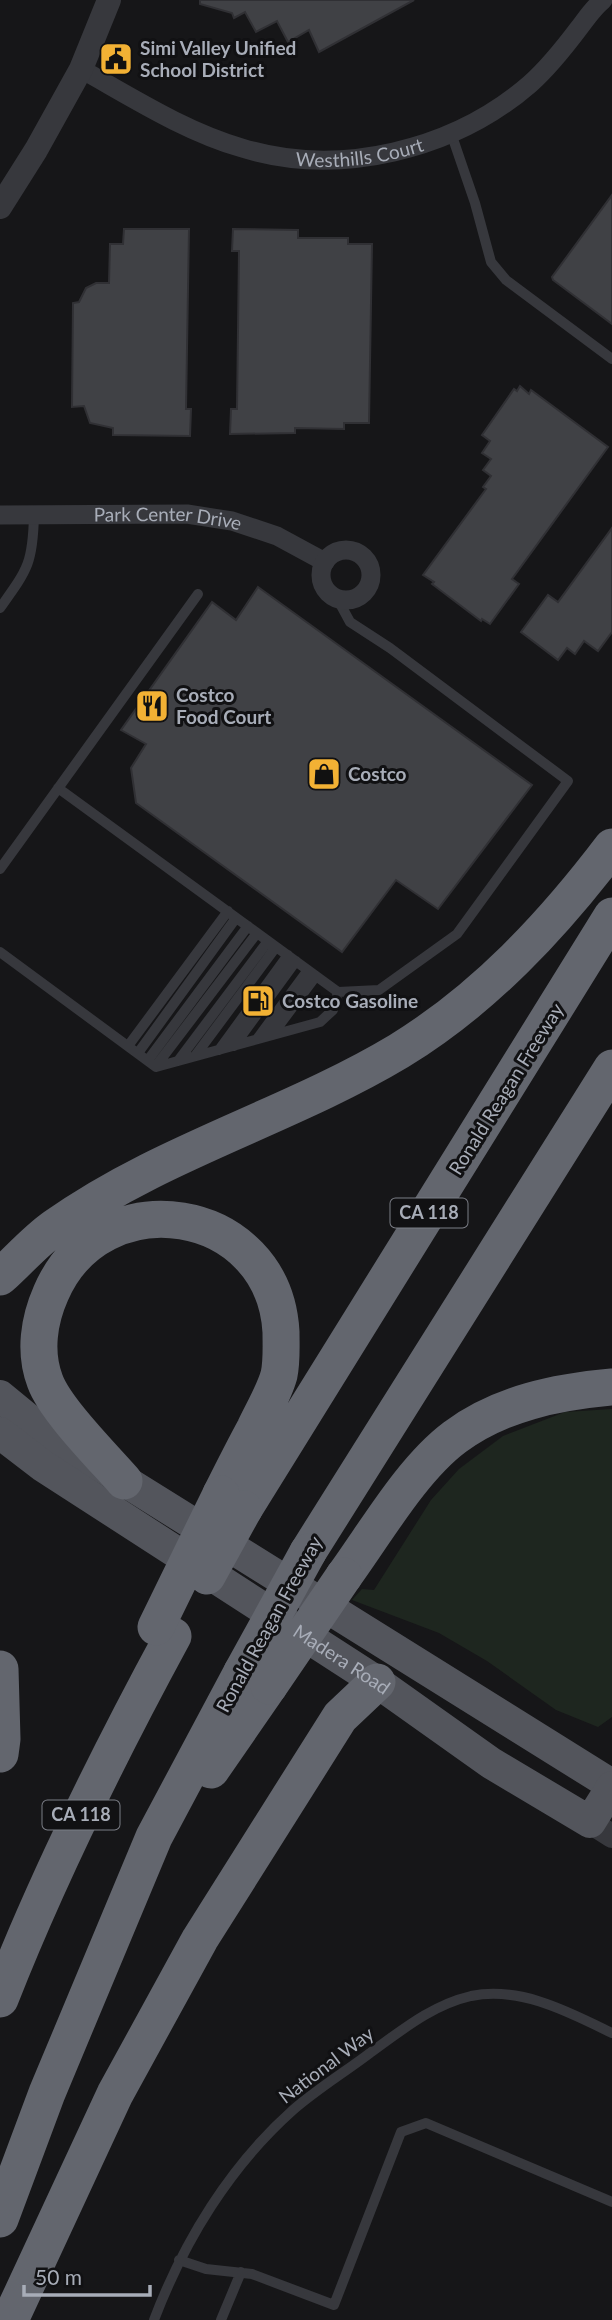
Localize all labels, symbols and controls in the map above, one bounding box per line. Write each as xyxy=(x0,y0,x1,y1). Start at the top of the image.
place label: Simi Valley Unified School District xyxy=(140,36,296,81)
public building icon: Simi Valley Unified School District xyxy=(97,40,135,78)
street label: Westhills Court xyxy=(295,133,426,171)
street label: Park Center Drive xyxy=(94,502,245,535)
place label: Costco Food Court xyxy=(176,683,271,728)
restaurant icon: Costco Food Court xyxy=(133,687,171,725)
shop icon: Costco xyxy=(305,755,343,793)
place label: Costco xyxy=(348,762,407,785)
fuel station icon: Costco Gasoline xyxy=(239,982,277,1020)
place label: Costco Gasoline xyxy=(282,989,418,1012)
street label: Ronald Reagan Freeway xyxy=(443,999,568,1179)
road number: CA 118 xyxy=(390,1198,467,1228)
street label: Ronald Reagan Freeway xyxy=(211,1531,327,1716)
street label: Madera Road xyxy=(289,1619,395,1699)
road number: CA 118 xyxy=(42,1800,119,1829)
street label: National Way xyxy=(274,2021,378,2108)
scale bar xyxy=(24,2254,150,2298)
text: 50 m xyxy=(35,2264,82,2289)

